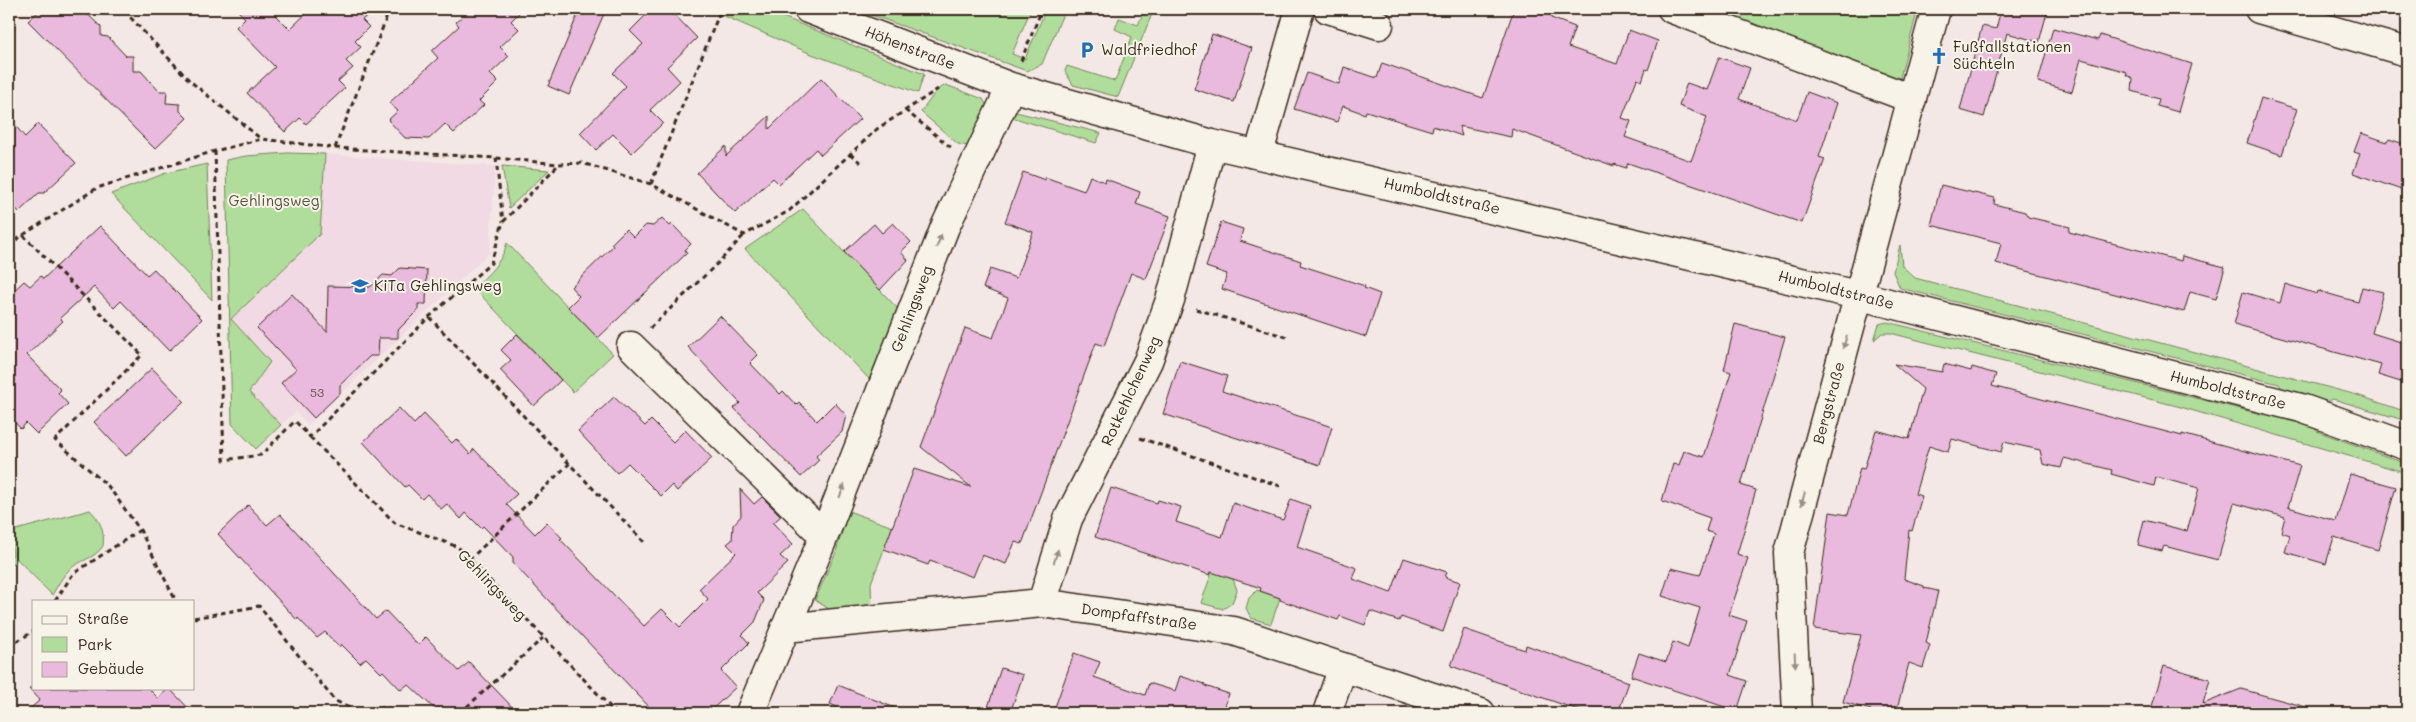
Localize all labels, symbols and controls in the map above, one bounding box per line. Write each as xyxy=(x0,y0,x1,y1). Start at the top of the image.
street label: Höhenstraße xyxy=(862,21,958,73)
place label: Fußfallstationen Süchteln xyxy=(1953,36,2071,73)
place label: Waldfriedhof xyxy=(1101,39,1198,59)
parking icon: Waldfriedhof xyxy=(1077,40,1097,60)
church icon: Fußfallstationen Süchteln xyxy=(1929,46,1949,66)
street label: Humboldtstraße xyxy=(1382,172,1502,218)
park label: Gehlingsweg xyxy=(228,190,320,210)
one-way arrow xyxy=(936,234,943,249)
street label: Gehlingsweg xyxy=(885,262,937,355)
street label: Humboldtstraße xyxy=(1776,265,1896,313)
place label: KiTa Gehlingsweg xyxy=(374,275,502,295)
school or university icon: KiTa Gehlingsweg xyxy=(350,276,370,296)
street label: Rotkehlchenweg xyxy=(1096,332,1164,449)
one-way arrow xyxy=(1841,335,1849,350)
street label: Bergstraße xyxy=(1807,359,1849,446)
street label: Humboldtstraße xyxy=(2168,365,2288,413)
house number: 53 xyxy=(310,384,324,400)
one-way arrow xyxy=(838,483,846,498)
one-way arrow xyxy=(1799,492,1807,507)
street label: Gehlingsweg xyxy=(454,545,532,624)
one-way arrow xyxy=(1053,549,1061,564)
street label: Dompfaffstraße xyxy=(1080,598,1198,634)
legend xyxy=(32,600,195,690)
text: Straße xyxy=(78,608,129,628)
text: Park xyxy=(78,634,112,654)
one-way arrow xyxy=(1791,652,1799,668)
text: Gebäude xyxy=(78,658,144,678)

